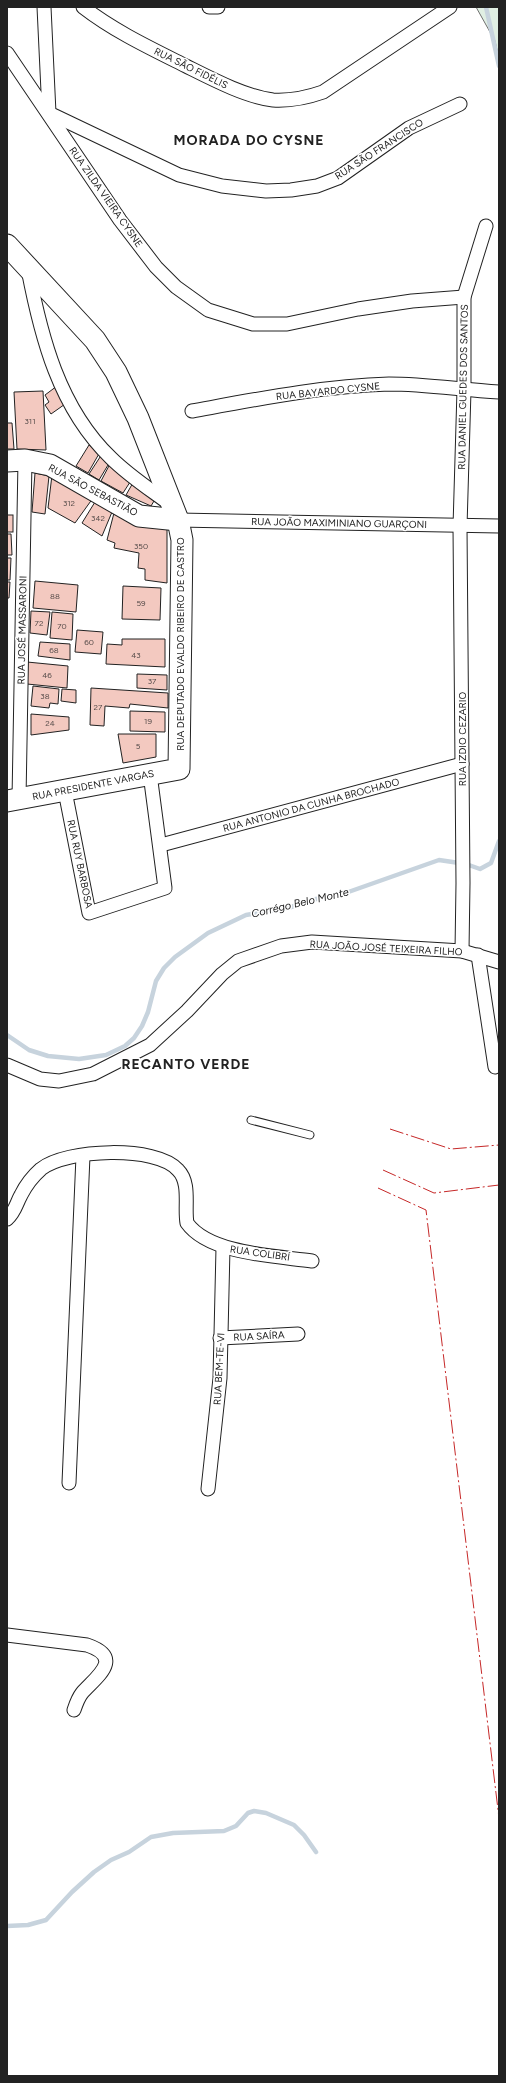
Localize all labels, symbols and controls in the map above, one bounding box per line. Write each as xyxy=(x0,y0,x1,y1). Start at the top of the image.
street label: RUA SÃO FIDÉLIS xyxy=(152,44,230,92)
street label: RUA SÃO FRANCISCO xyxy=(332,115,426,182)
district label: MORADA DO CYSNE xyxy=(173,132,325,149)
street label: RUA ZILDA VIEIRA CYSNE xyxy=(66,144,146,250)
street label: RUA DANIEL GUEDES DOS SANTOS xyxy=(455,304,471,470)
street label: RUA BAYARDO CYSNE xyxy=(275,379,381,403)
house number: 311 xyxy=(25,416,35,426)
street label: RUA SÃO SEBASTIÃO xyxy=(46,461,140,519)
house number: 312 xyxy=(63,498,75,508)
house number: 342 xyxy=(91,513,105,523)
street label: RUA JOÃO MAXIMINIANO GUARÇONI xyxy=(251,515,427,531)
street label: RUA DEPUTADO EVALDO RIBEIRO DE CASTRO xyxy=(174,537,187,751)
house number: 350 xyxy=(134,541,148,551)
street label: RUA JOSÉ MASSARONI xyxy=(15,576,29,684)
house number: 88 xyxy=(50,591,60,601)
house number: 59 xyxy=(136,598,146,608)
house number: 72 xyxy=(35,618,43,628)
house number: 70 xyxy=(57,621,67,631)
house number: 60 xyxy=(84,637,94,647)
house number: 68 xyxy=(49,645,59,655)
house number: 43 xyxy=(131,650,141,660)
house number: 46 xyxy=(42,670,52,680)
house number: 37 xyxy=(148,676,157,686)
house number: 38 xyxy=(40,691,50,701)
street label: RUA IZDIO CEZARIO xyxy=(456,691,469,786)
house number: 27 xyxy=(94,702,103,712)
house number: 19 xyxy=(144,716,152,726)
house number: 24 xyxy=(45,718,55,728)
house number: 5 xyxy=(136,741,141,751)
street label: RUA PRESIDENTE VARGAS xyxy=(31,767,155,803)
street label: RUA ANTONIO DA CUNHA BROCHADO xyxy=(221,775,401,835)
street label: RUA RUY BARBOSA xyxy=(64,819,96,910)
water label: Corrégo Belo Monte xyxy=(250,885,350,921)
street label: RUA JOÃO JOSÉ TEIXEIRA FILHO xyxy=(309,938,463,959)
district label: RECANTO VERDE xyxy=(121,1056,251,1073)
street label: RUA COLIBRÍ xyxy=(229,1242,291,1264)
street label: RUA SAÍRA xyxy=(233,1328,285,1344)
street label: RUA BEM-TE-VI xyxy=(211,1332,227,1406)

